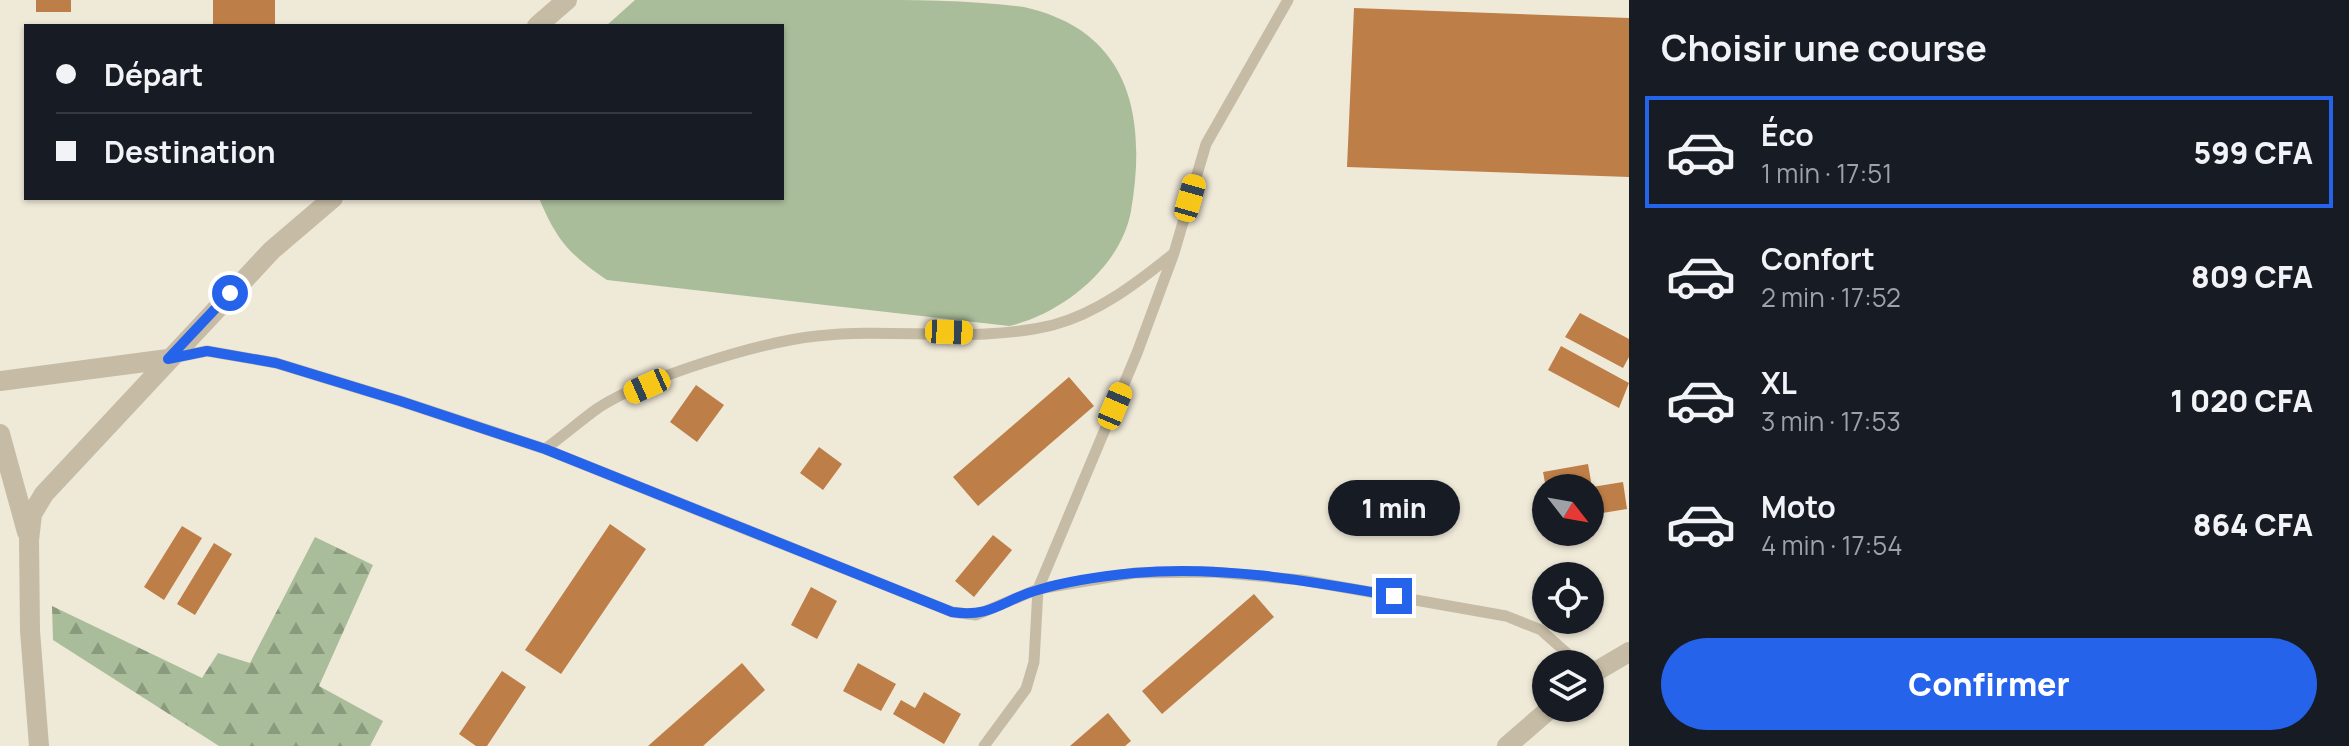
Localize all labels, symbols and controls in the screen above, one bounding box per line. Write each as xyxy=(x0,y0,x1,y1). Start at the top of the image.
text: Choisir une course xyxy=(1661,23,1987,72)
text: Départ xyxy=(104,54,203,95)
text: Éco xyxy=(1761,114,1814,155)
icon: car xyxy=(1665,116,1737,188)
text: Destination xyxy=(104,131,275,172)
text: 599 CFA xyxy=(2194,132,2313,173)
text: 1 min · 17:51 xyxy=(1761,155,1892,191)
car xyxy=(1172,172,1208,224)
text: Confort xyxy=(1761,238,1875,279)
icon: car xyxy=(1665,240,1737,312)
text: 809 CFA xyxy=(2191,256,2313,297)
route start xyxy=(212,275,248,311)
text: 2 min · 17:52 xyxy=(1761,279,1901,315)
car xyxy=(925,319,973,345)
text: XL xyxy=(1761,362,1797,403)
icon: car xyxy=(1665,364,1737,436)
car xyxy=(620,365,674,407)
car xyxy=(1095,379,1135,433)
text: 1 020 CFA xyxy=(2170,380,2313,421)
text: 3 min · 17:53 xyxy=(1761,403,1901,439)
north arrow xyxy=(1532,474,1604,546)
map controls xyxy=(1532,474,1604,722)
callout: 1 min xyxy=(1328,480,1460,536)
text: Moto xyxy=(1761,486,1836,527)
icon: car xyxy=(1665,488,1737,560)
text: 1 min xyxy=(1361,490,1427,526)
text: 864 CFA xyxy=(2193,504,2313,545)
text: 4 min · 17:54 xyxy=(1761,527,1903,563)
button: locate xyxy=(1532,562,1604,634)
route end xyxy=(1376,578,1412,614)
button: Confirmer xyxy=(1661,638,2317,730)
button: layers xyxy=(1532,650,1604,722)

